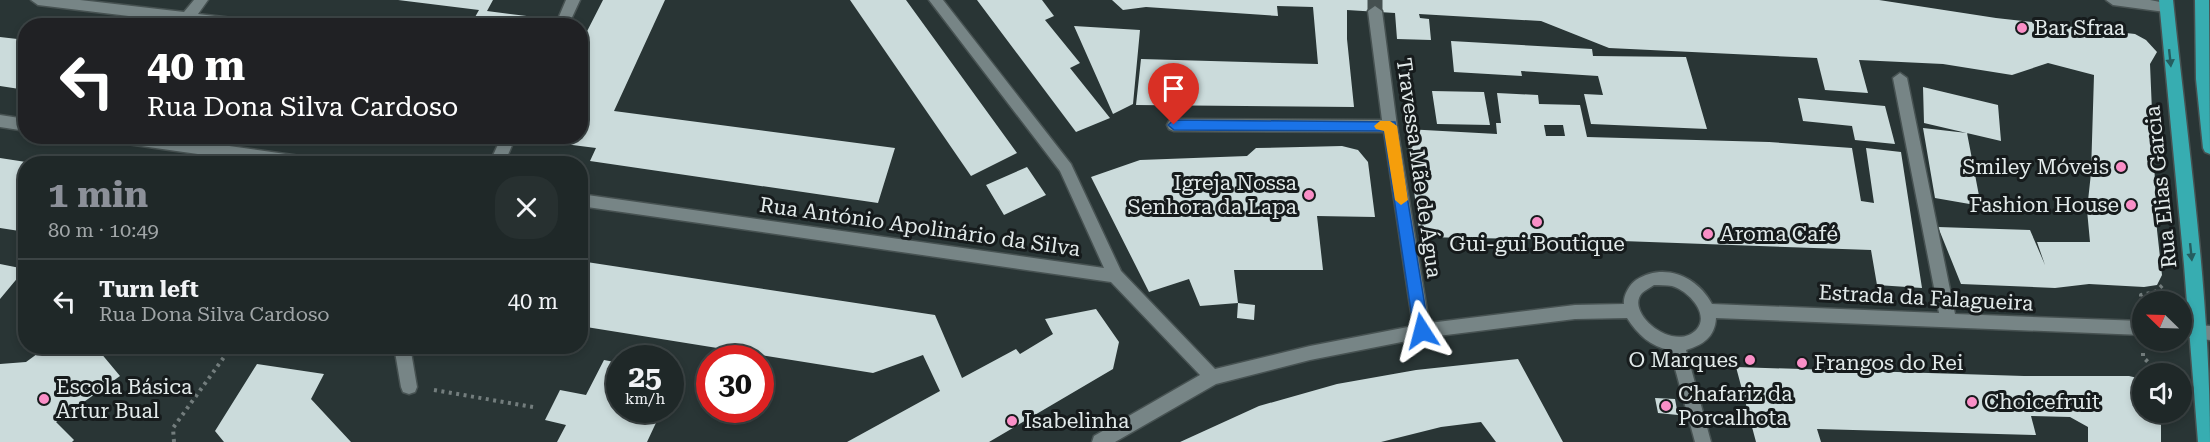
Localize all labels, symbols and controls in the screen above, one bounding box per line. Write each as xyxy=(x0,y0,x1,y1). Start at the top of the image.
place label: Bar Sfraa xyxy=(2034,16,2126,40)
marker: Bar Sfraa xyxy=(2015,21,2029,35)
text: 40 m xyxy=(147,41,245,90)
icon: left xyxy=(48,42,126,120)
one-way arrow xyxy=(2165,49,2175,68)
street label: Travessa Mãe de Água xyxy=(1392,56,1447,280)
pin xyxy=(1148,63,1199,125)
icon: arrive xyxy=(1157,72,1190,105)
text: Rua Dona Silva Cardoso xyxy=(147,91,458,123)
street label: Rua Elias Garcia xyxy=(2140,104,2181,270)
place label: Smiley Móveis xyxy=(1962,155,2109,179)
marker: Smiley Móveis xyxy=(2114,160,2128,174)
place label: Igreja Nossa Senhora da Lapa xyxy=(1128,171,1298,219)
text: 1 min xyxy=(48,174,148,216)
button: close xyxy=(495,176,558,239)
marker: Igreja Nossa Senhora da Lapa xyxy=(1302,188,1316,202)
street label: Rua António Apolinário da Silva xyxy=(758,193,1082,261)
place label: Fashion House xyxy=(1969,193,2119,217)
marker: Fashion House xyxy=(2124,198,2138,212)
marker: Gui-gui Boutique xyxy=(1530,215,1544,229)
text: 80 m · 10:49 xyxy=(48,218,159,242)
place label: Aroma Café xyxy=(1720,222,1838,246)
marker: Aroma Café xyxy=(1701,227,1715,241)
place label: Gui-gui Boutique xyxy=(1449,232,1625,256)
one-way arrow xyxy=(2186,243,2196,262)
text: Turn left xyxy=(99,277,199,302)
street label: Estrada da Falagueira xyxy=(1818,280,2035,316)
icon: left xyxy=(48,285,81,318)
text: 40 m xyxy=(508,289,558,314)
north arrow xyxy=(2132,291,2192,351)
map controls xyxy=(2132,291,2192,423)
position arrow xyxy=(1390,299,1454,363)
text: Rua Dona Silva Cardoso xyxy=(99,302,330,326)
speed limit sign: 30 xyxy=(696,345,774,423)
place label: O Marques xyxy=(1628,348,1738,372)
place label: Frangos do Rei xyxy=(1814,351,1964,375)
marker: O Marques xyxy=(1743,353,1757,367)
marker: Frangos do Rei xyxy=(1795,356,1809,370)
text: 25 xyxy=(628,359,662,394)
button: sound xyxy=(2132,363,2192,423)
place label: Escola Básica Artur Bual xyxy=(56,375,193,423)
place label: Chafariz da Porcalhota xyxy=(1678,382,1793,430)
text: km/h xyxy=(625,390,665,408)
place label: Choicefruit xyxy=(1984,390,2100,414)
marker: Escola Básica Artur Bual xyxy=(37,392,51,406)
marker: Choicefruit xyxy=(1965,395,1979,409)
marker: Chafariz da Porcalhota xyxy=(1659,399,1673,413)
place label: Isabelinha xyxy=(1024,409,1130,433)
marker: Isabelinha xyxy=(1005,414,1019,428)

